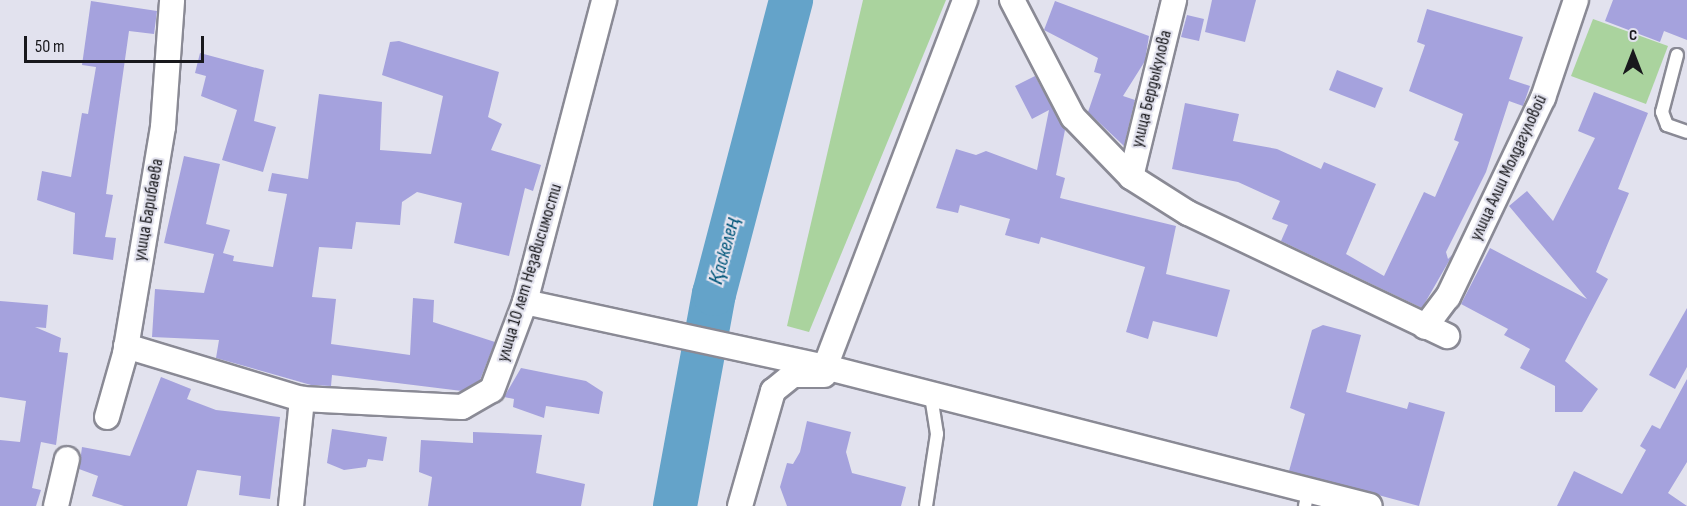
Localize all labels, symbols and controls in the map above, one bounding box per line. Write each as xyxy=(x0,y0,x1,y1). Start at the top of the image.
scale bar xyxy=(27,24,207,62)
north arrow xyxy=(1603,24,1663,84)
text: С xyxy=(1629,26,1637,45)
street label: улица Бердыкулова xyxy=(1127,28,1177,150)
text: 50 m xyxy=(35,36,65,57)
street label: улица Алии Молдагуловой xyxy=(1466,92,1552,244)
street label: улица Барибаева xyxy=(129,157,169,263)
street label: улица 10 лет Независимости xyxy=(493,181,567,365)
water label: Қаскелең xyxy=(705,215,745,287)

